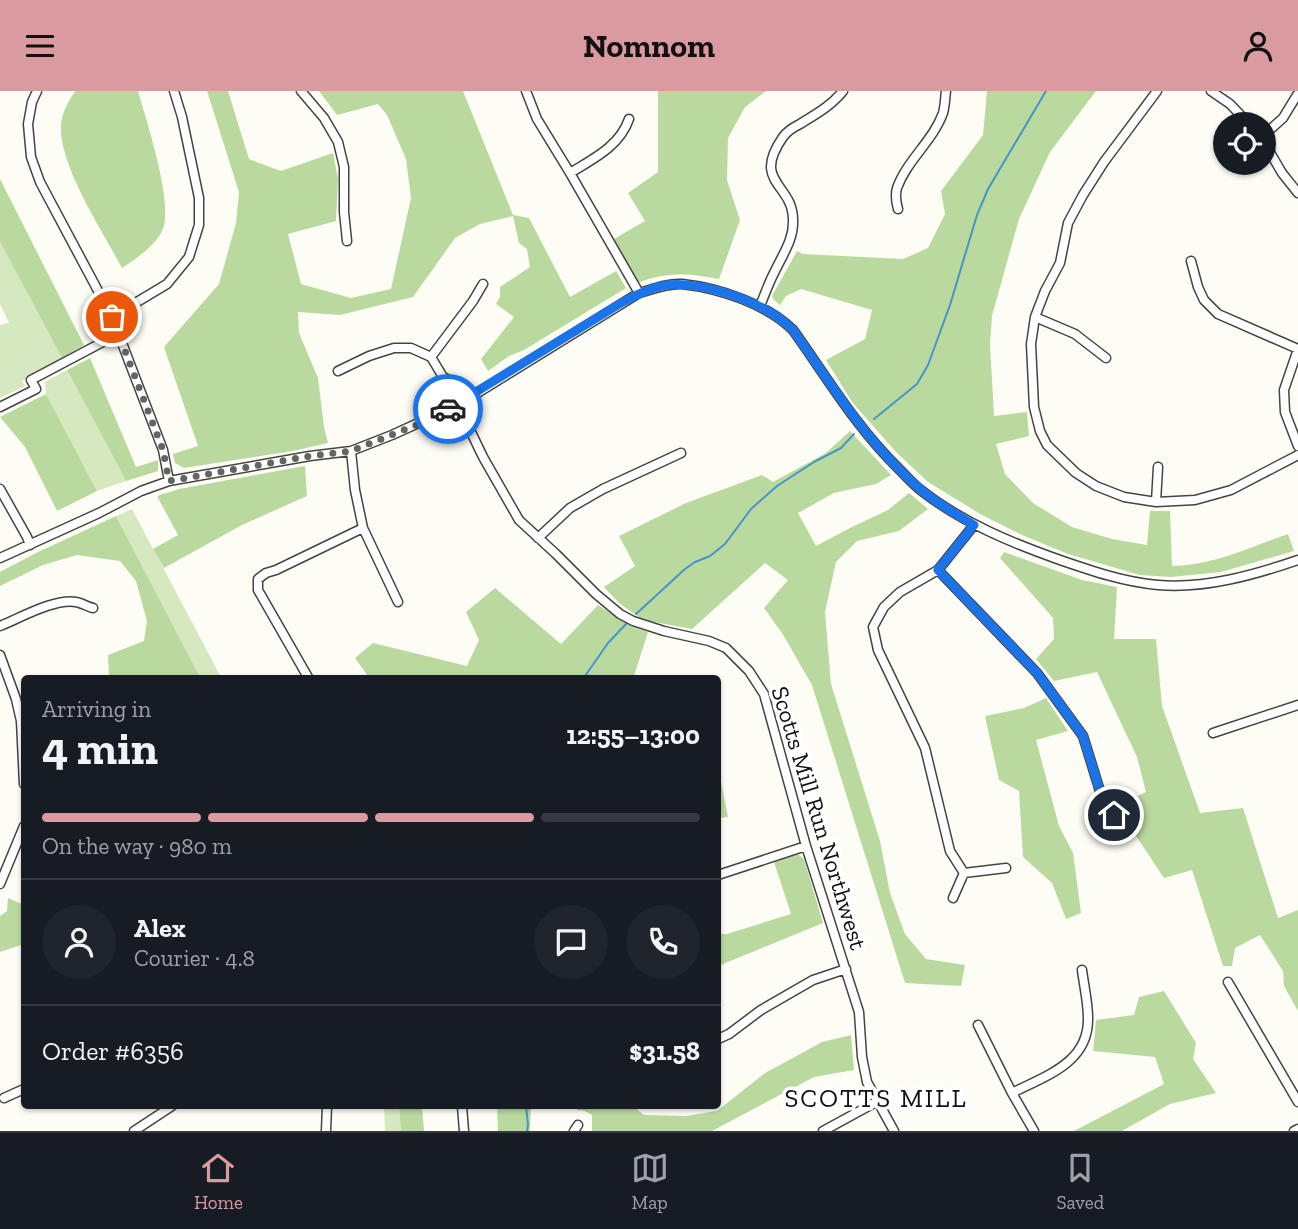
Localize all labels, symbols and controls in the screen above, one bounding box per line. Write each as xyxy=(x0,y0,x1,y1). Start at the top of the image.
icon: menu xyxy=(21,27,59,65)
text: Nomnom xyxy=(583,27,715,65)
icon: person xyxy=(1239,27,1277,65)
map controls xyxy=(1213,112,1276,175)
button: locate xyxy=(1213,112,1276,175)
pin xyxy=(82,287,142,347)
icon: bag xyxy=(93,298,131,336)
courier xyxy=(413,374,483,444)
icon: car xyxy=(429,390,467,428)
street label: Scotts Mill Run Northwest xyxy=(766,683,873,953)
text: Arriving in xyxy=(42,695,151,723)
text: 12:55–13:00 xyxy=(566,719,700,751)
text: 4 min xyxy=(42,721,158,776)
pin xyxy=(1084,785,1144,845)
icon: home xyxy=(1095,796,1133,834)
text: On the way · 980 m xyxy=(42,832,232,860)
button: person xyxy=(42,905,116,979)
button: chat xyxy=(534,905,608,979)
button: phone xyxy=(626,905,700,979)
text: Alex xyxy=(134,912,186,944)
text: Courier · 4.8 xyxy=(134,944,255,972)
text: Order #6356 xyxy=(42,1035,184,1067)
text: $31.58 xyxy=(629,1035,700,1067)
district label: SCOTTS MILL xyxy=(784,1082,968,1114)
tab: Home xyxy=(194,1149,243,1214)
tab: Map xyxy=(631,1149,669,1214)
tab: Saved xyxy=(1056,1149,1104,1214)

